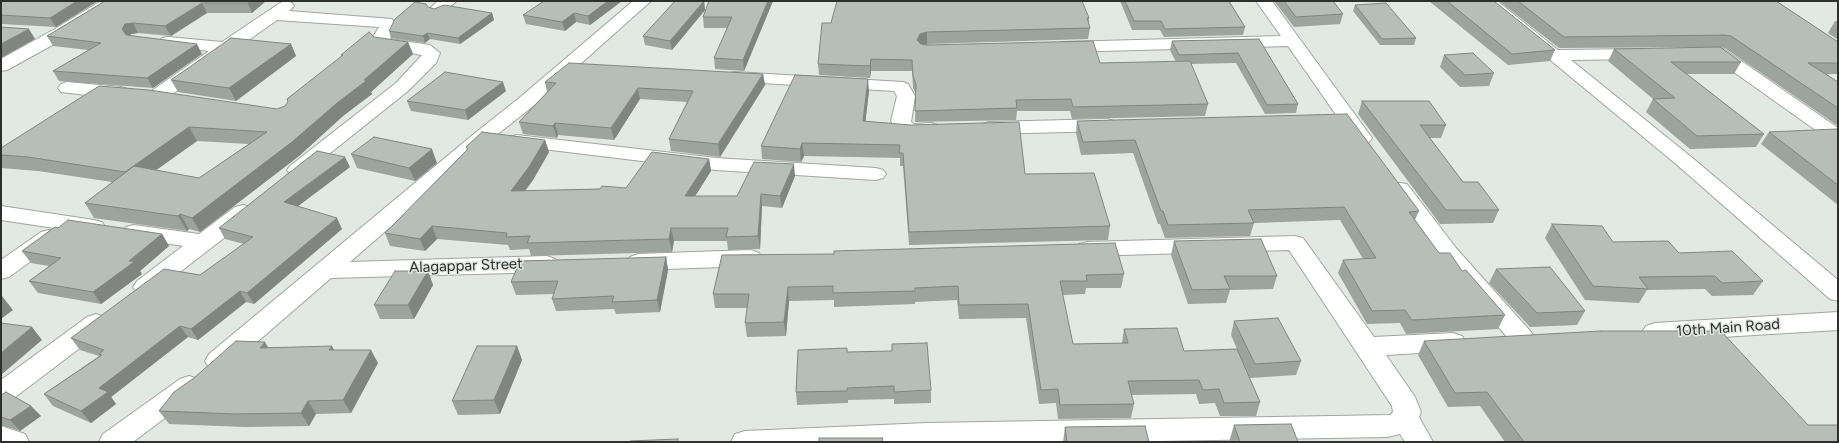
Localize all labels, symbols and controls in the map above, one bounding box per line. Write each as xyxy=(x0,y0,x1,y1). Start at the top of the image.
street label: Alagappar Street xyxy=(409,255,523,277)
street label: 10th Main Road xyxy=(1676,315,1780,341)

